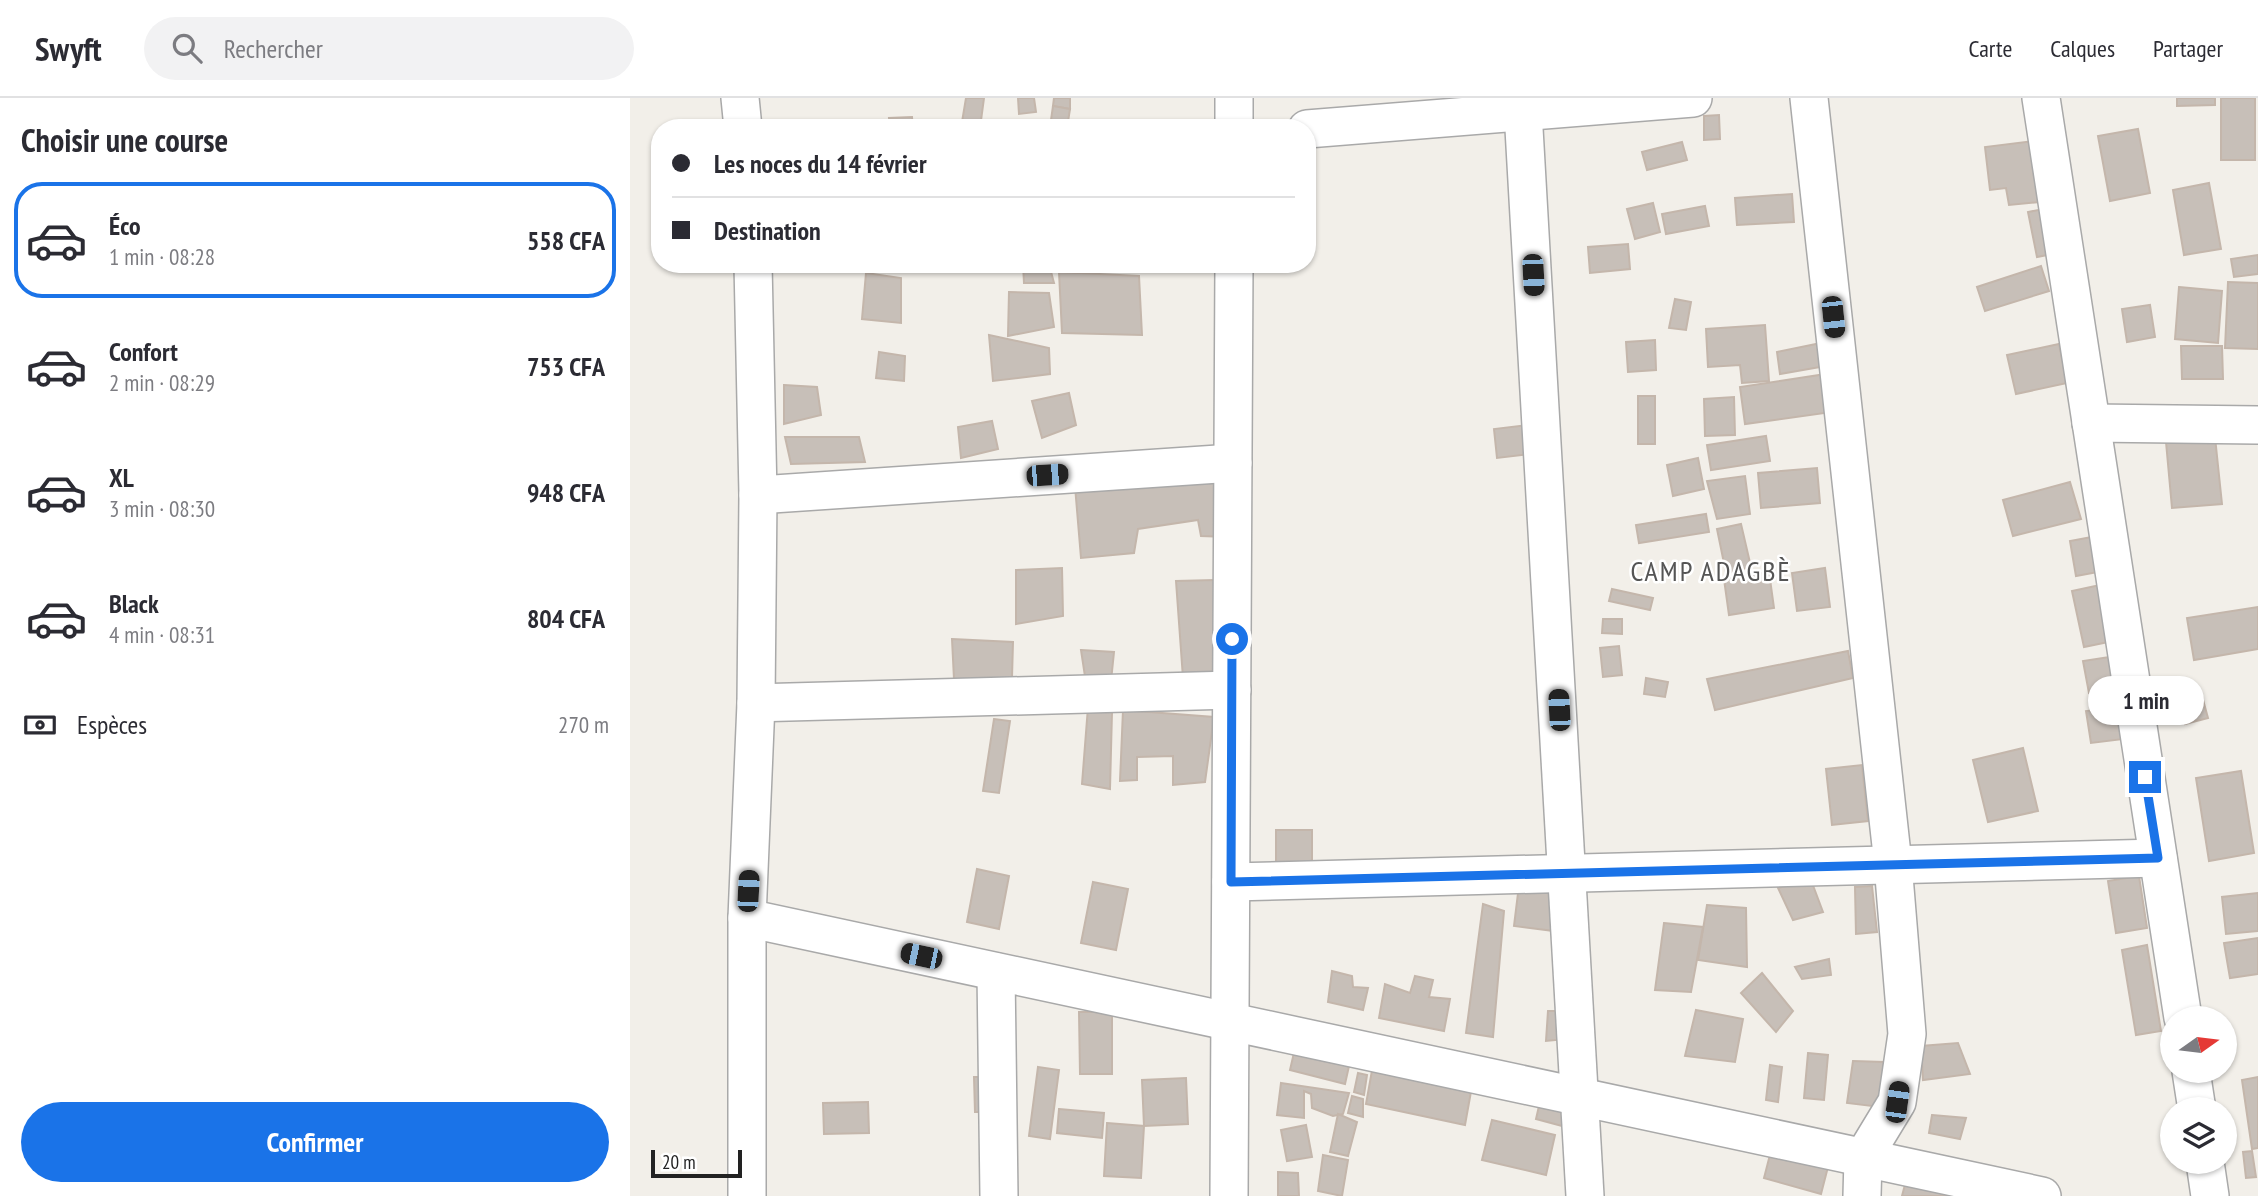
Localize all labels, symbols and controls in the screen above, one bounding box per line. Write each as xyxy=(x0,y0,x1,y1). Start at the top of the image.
search box xyxy=(144,17,634,80)
text: Swyft xyxy=(35,27,102,70)
icon: search xyxy=(168,29,206,67)
text: Rechercher xyxy=(224,32,323,65)
text: Carte xyxy=(1969,33,2012,64)
text: Calques xyxy=(2050,33,2115,64)
text: Partager xyxy=(2153,33,2223,64)
text: Choisir une course xyxy=(21,119,228,161)
text: Les noces du 14 février xyxy=(714,147,927,180)
icon: car xyxy=(25,209,88,272)
text: Éco xyxy=(109,209,141,242)
text: Destination xyxy=(714,214,821,247)
text: 558 CFA xyxy=(527,224,605,257)
text: 1 min · 08:28 xyxy=(109,242,215,271)
car xyxy=(1522,253,1545,297)
car xyxy=(1821,295,1846,339)
icon: car xyxy=(25,335,88,398)
text: Confort xyxy=(109,335,178,368)
text: 753 CFA xyxy=(527,350,605,383)
text: 2 min · 08:29 xyxy=(109,368,215,397)
icon: car xyxy=(25,461,88,524)
text: XL xyxy=(109,461,134,494)
car xyxy=(1026,463,1069,487)
text: 948 CFA xyxy=(527,476,605,509)
text: 3 min · 08:30 xyxy=(109,494,215,523)
district label: CAMP ADAGBÈ xyxy=(1630,552,1792,589)
icon: car xyxy=(25,587,88,650)
text: Black xyxy=(109,587,159,620)
text: 804 CFA xyxy=(527,602,605,635)
text: 4 min · 08:31 xyxy=(109,620,215,649)
route start xyxy=(1216,623,1248,655)
callout: 1 min xyxy=(2087,676,2203,724)
text: 1 min xyxy=(2123,686,2169,715)
car xyxy=(1548,688,1571,732)
icon: cash xyxy=(21,706,59,744)
text: Espèces xyxy=(77,708,147,741)
text: 270 m xyxy=(558,710,609,739)
route end xyxy=(2129,761,2161,793)
car xyxy=(737,869,760,913)
car xyxy=(899,941,944,971)
north arrow xyxy=(2160,1006,2236,1083)
map controls xyxy=(2160,1006,2237,1174)
car xyxy=(1884,1080,1911,1124)
button: layers xyxy=(2160,1097,2237,1174)
button: Confirmer xyxy=(21,1102,609,1182)
scale bar xyxy=(651,1147,742,1179)
text: 20 m xyxy=(662,1150,696,1174)

